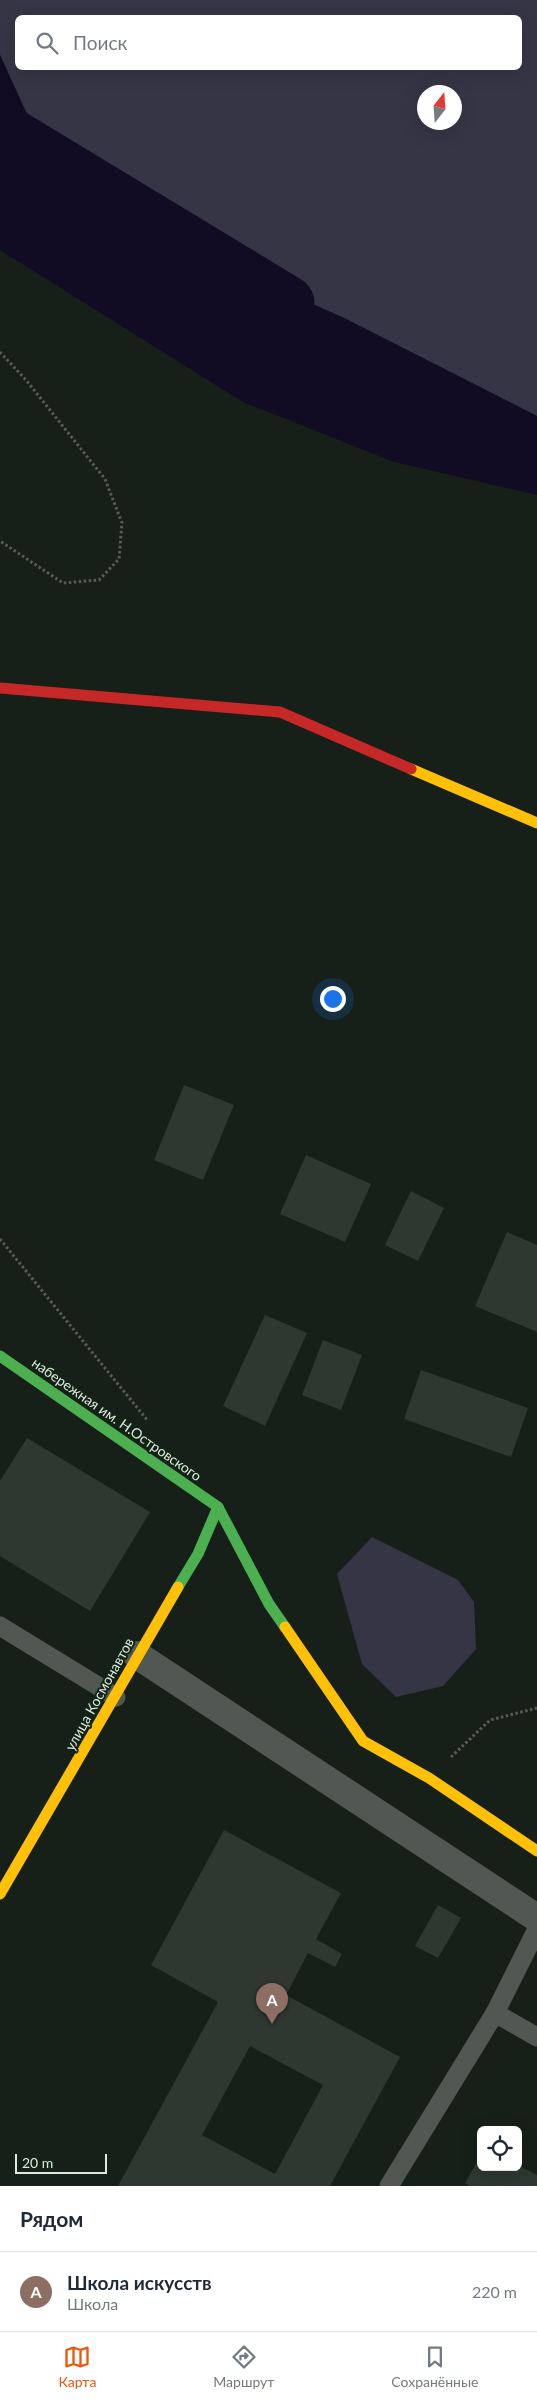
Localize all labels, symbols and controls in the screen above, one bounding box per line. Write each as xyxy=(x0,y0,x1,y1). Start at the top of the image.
search box xyxy=(15,15,522,70)
icon: search xyxy=(33,29,61,57)
text: Поиск xyxy=(73,31,127,54)
north arrow xyxy=(417,85,462,130)
your location xyxy=(320,986,346,1012)
street label: набережная им. Н.Островского xyxy=(29,1354,205,1484)
street label: улица Космонавтов xyxy=(61,1635,137,1753)
pin: A xyxy=(256,1983,288,2024)
map controls xyxy=(477,2126,522,2171)
button: locate xyxy=(477,2126,522,2171)
scale bar xyxy=(15,2151,108,2174)
text: 20 m xyxy=(22,2154,53,2171)
text: Рядом xyxy=(20,2206,83,2231)
text: Школа искусcтв xyxy=(67,2271,212,2294)
text: A xyxy=(30,2282,42,2301)
text: 220 m xyxy=(472,2282,517,2301)
text: Школа xyxy=(67,2294,118,2313)
tab: Карта xyxy=(58,2343,96,2390)
tab: Маршрут xyxy=(213,2343,274,2390)
tab: Сохранённые xyxy=(391,2343,478,2390)

